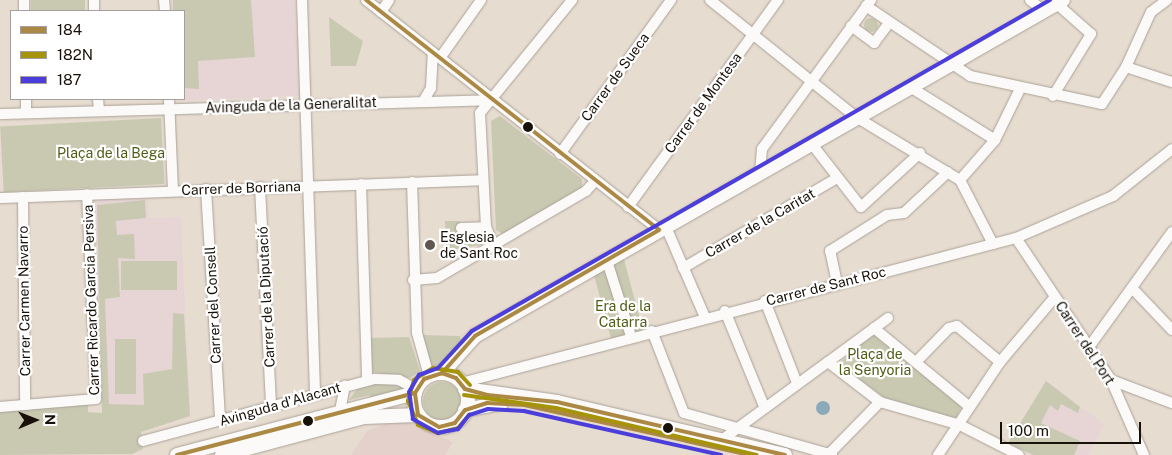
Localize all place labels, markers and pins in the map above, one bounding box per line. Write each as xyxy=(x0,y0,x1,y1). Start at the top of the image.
unlabelled marker xyxy=(523,122,533,132)
place label: Esglesia de Sant Roc xyxy=(440,229,518,262)
marker: Esglesia de Sant Roc xyxy=(424,239,436,251)
unlabelled marker xyxy=(303,416,313,426)
unlabelled marker xyxy=(663,423,673,433)

